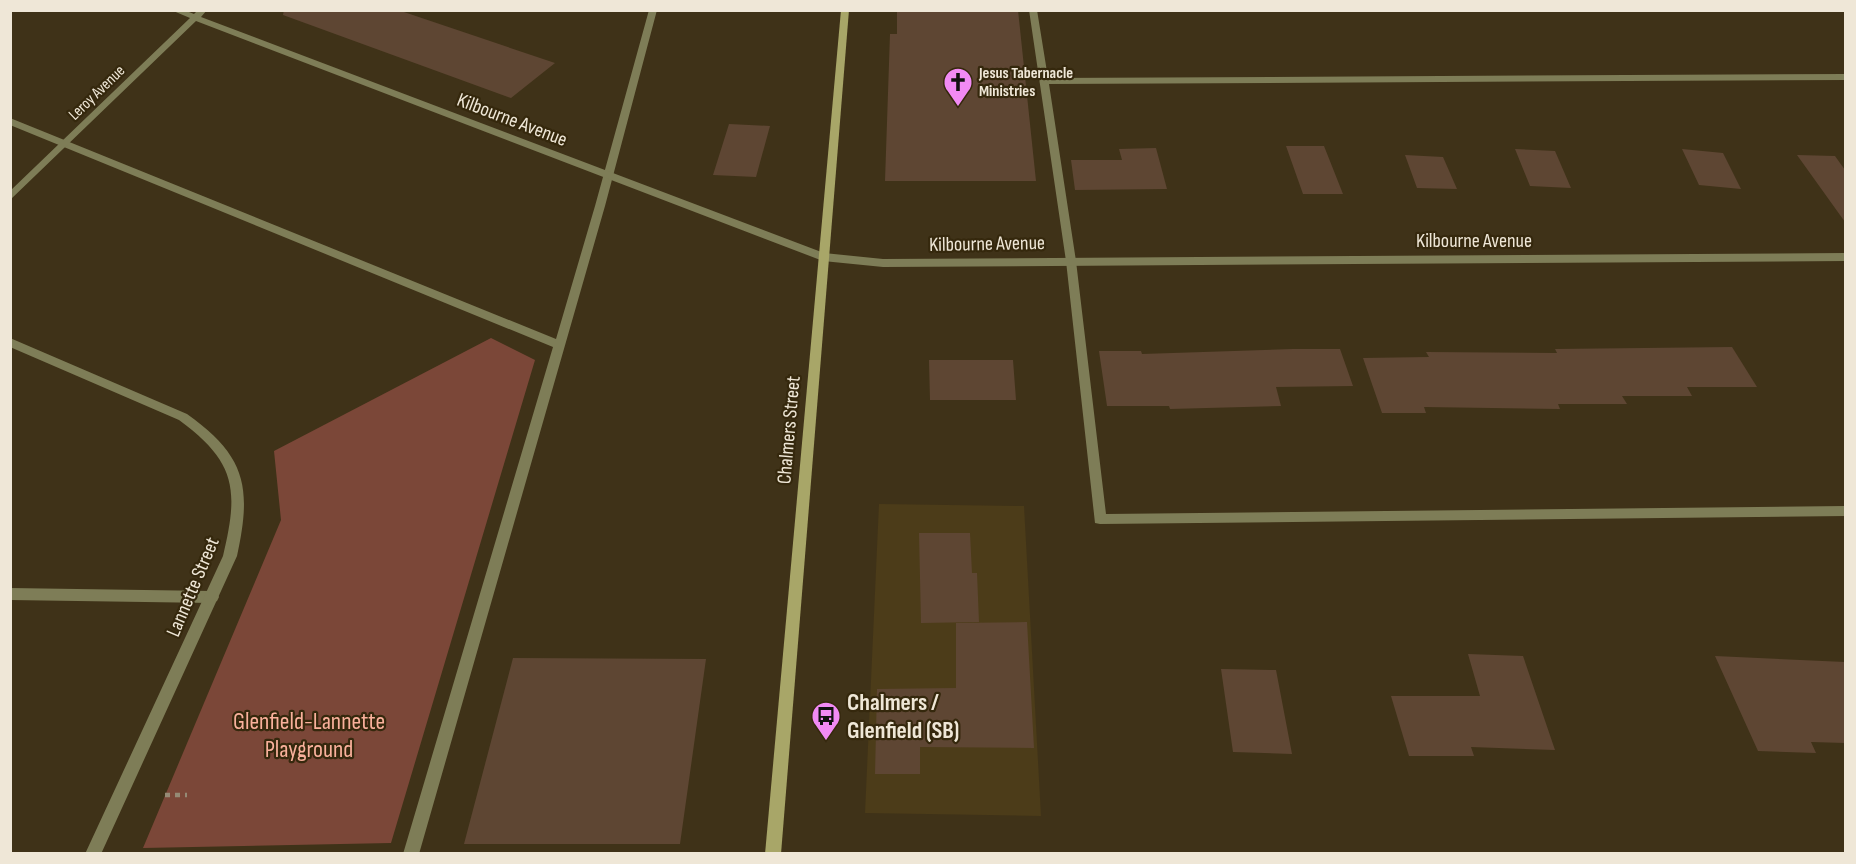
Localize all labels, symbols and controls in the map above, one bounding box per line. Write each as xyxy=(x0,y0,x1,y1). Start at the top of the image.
street label: Leroy Avenue xyxy=(65,62,129,124)
place label: Jesus Tabernacle Ministries xyxy=(978,64,1073,101)
church icon: Jesus Tabernacle Ministries xyxy=(942,66,974,108)
street label: Kilbourne Avenue xyxy=(454,88,570,152)
street label: Kilbourne Avenue xyxy=(1416,229,1532,253)
street label: Kilbourne Avenue xyxy=(929,231,1045,257)
street label: Chalmers Street xyxy=(772,375,806,485)
street label: Lannette Street xyxy=(161,534,225,640)
place label: Chalmers / Glenfield (SB) xyxy=(847,688,959,745)
bus stop icon: Chalmers / Glenfield (SB) xyxy=(810,700,842,742)
park label: Glenfield-Lannette Playground xyxy=(233,707,385,764)

